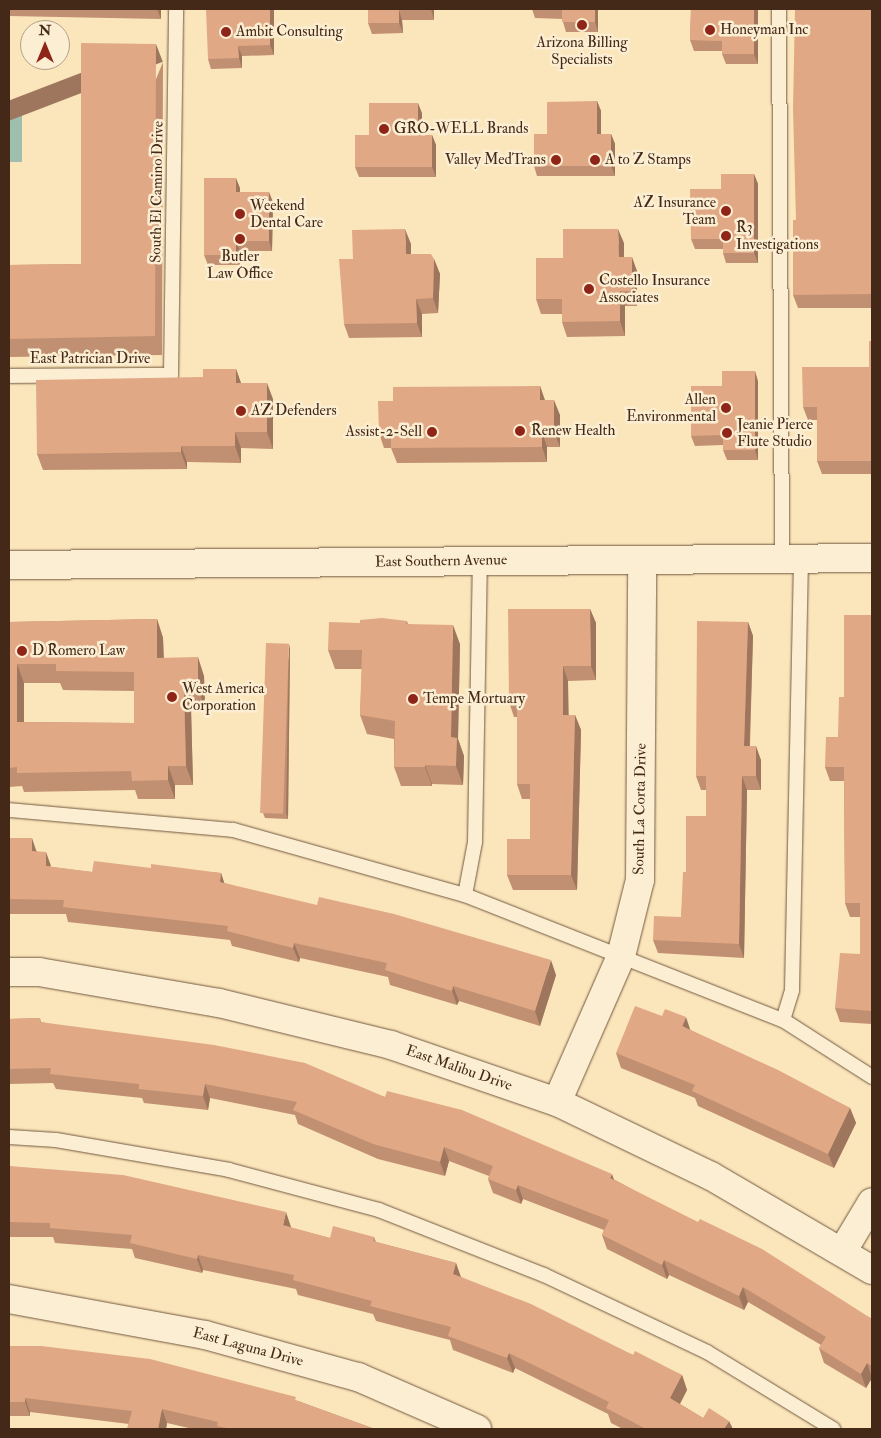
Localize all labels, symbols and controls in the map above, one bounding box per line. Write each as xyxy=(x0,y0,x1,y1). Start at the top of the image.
marker: Arizona Billing Specialists xyxy=(576,19,588,31)
north arrow xyxy=(20,20,70,70)
place label: Honeyman Inc xyxy=(720,21,808,39)
text: N xyxy=(39,22,51,39)
place label: Ambit Consulting xyxy=(236,23,343,41)
marker: Honeyman Inc xyxy=(704,24,716,36)
marker: Ambit Consulting xyxy=(220,26,232,38)
place label: Arizona Billing Specialists xyxy=(536,33,628,68)
place label: GRO-WELL Brands xyxy=(394,120,528,138)
street label: South El Camino Drive xyxy=(147,121,167,263)
marker: GRO-WELL Brands xyxy=(378,123,390,135)
place label: Valley MedTrans xyxy=(445,151,546,169)
place label: A to Z Stamps xyxy=(605,151,691,169)
marker: Valley MedTrans xyxy=(550,154,562,166)
marker: A to Z Stamps xyxy=(589,154,601,166)
place label: AZ Insurance Team xyxy=(634,193,716,228)
place label: Weekend Dental Care xyxy=(250,196,323,231)
marker: AZ Insurance Team xyxy=(720,205,732,217)
marker: Weekend Dental Care xyxy=(234,208,246,220)
place label: R3 Investigations xyxy=(736,218,819,253)
marker: R3 Investigations xyxy=(720,230,732,242)
marker: Butler Law Office xyxy=(234,233,246,245)
place label: Butler Law Office xyxy=(207,247,273,282)
place label: Costello Insurance Associates xyxy=(599,271,710,306)
marker: Costello Insurance Associates xyxy=(583,283,595,295)
street label: East Patrician Drive xyxy=(30,350,150,368)
place label: Allen Environmental xyxy=(626,390,716,425)
place label: AZ Defenders xyxy=(251,402,337,420)
marker: Allen Environmental xyxy=(720,402,732,414)
marker: AZ Defenders xyxy=(235,405,247,417)
place label: Jeanie Pierce Flute Studio xyxy=(737,415,813,450)
place label: Renew Health xyxy=(531,422,615,440)
place label: Assist-2-Sell xyxy=(346,423,422,441)
marker: Renew Health xyxy=(513,424,527,438)
marker: Assist-2-Sell xyxy=(426,426,438,438)
marker: Jeanie Pierce Flute Studio xyxy=(721,427,733,439)
street label: East Southern Avenue xyxy=(375,551,507,571)
place label: D Romero Law xyxy=(32,642,125,660)
marker: D Romero Law xyxy=(16,645,28,657)
place label: West America Corporation xyxy=(182,679,264,714)
place label: Tempe Mortuary xyxy=(423,690,525,708)
marker: West America Corporation xyxy=(166,691,178,703)
marker: Tempe Mortuary xyxy=(407,693,419,705)
street label: South La Corta Drive xyxy=(630,743,650,875)
street label: East Malibu Drive xyxy=(404,1041,514,1095)
street label: East Laguna Drive xyxy=(191,1324,305,1370)

